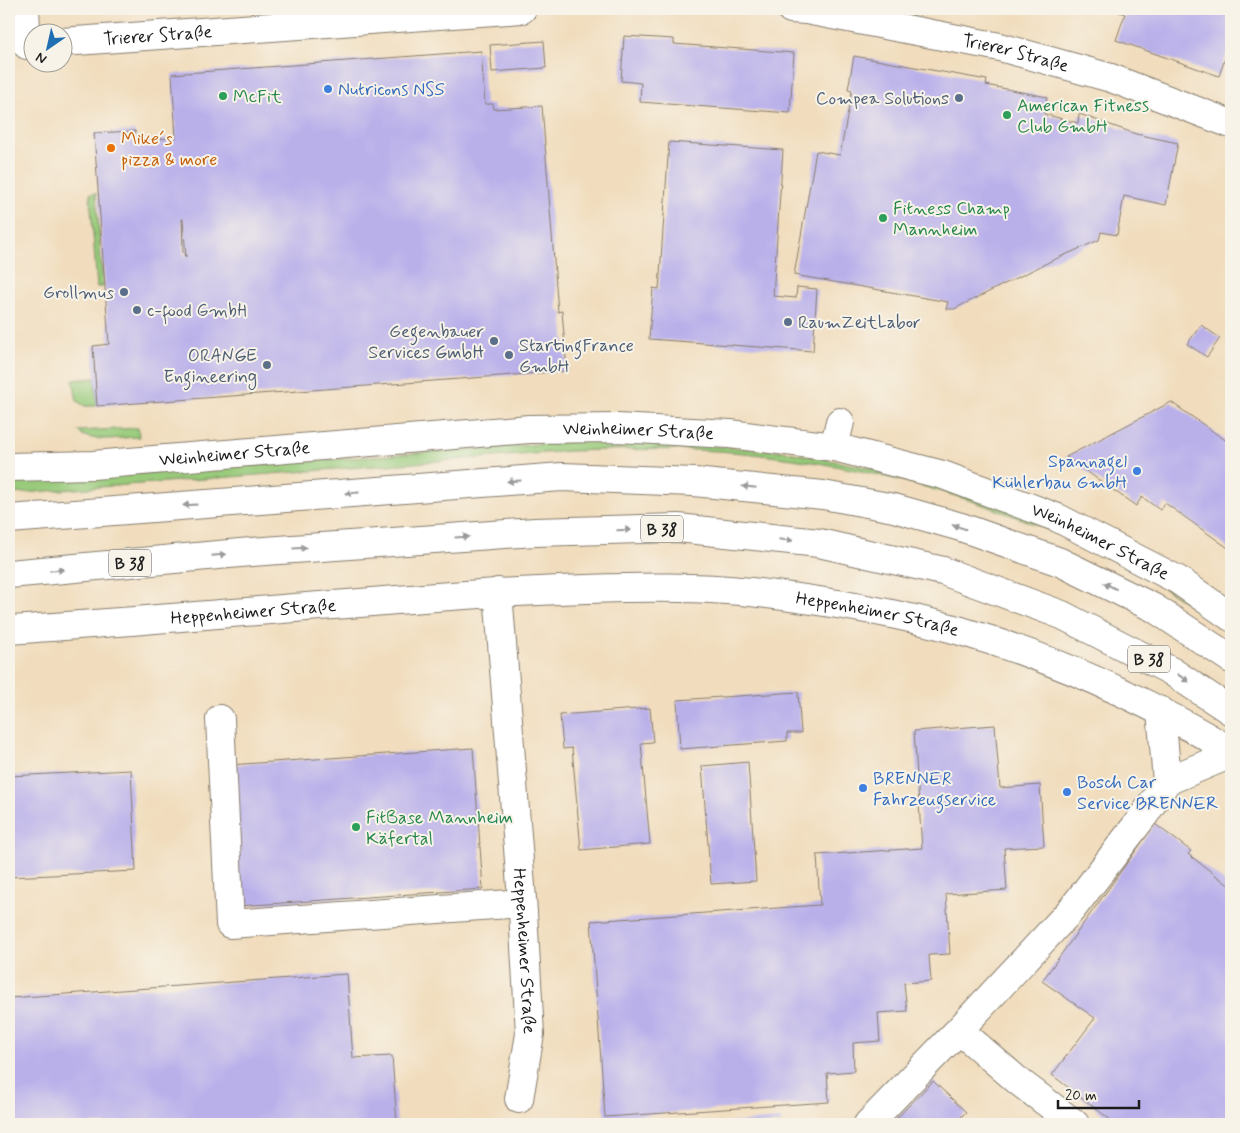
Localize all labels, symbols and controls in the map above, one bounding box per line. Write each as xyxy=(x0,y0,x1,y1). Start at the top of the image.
street label: Trierer Straße xyxy=(102,20,213,52)
north arrow xyxy=(22,22,72,72)
street label: Trierer Straße xyxy=(960,29,1072,79)
text: N xyxy=(32,48,50,68)
place label: Nutricons NSS xyxy=(338,78,445,102)
marker: Nutricons NSS xyxy=(322,83,334,95)
place label: McFit xyxy=(233,85,282,109)
place label: Compea Solutions xyxy=(816,87,949,111)
marker: McFit xyxy=(217,90,229,102)
marker: Compea Solutions xyxy=(953,92,965,104)
place label: American Fitness Club GmbH xyxy=(1017,94,1149,139)
marker: American Fitness Club GmbH xyxy=(1001,109,1013,121)
place label: Mike´s pizza & more xyxy=(121,127,217,172)
marker: Mike´s pizza & more xyxy=(105,142,117,154)
place label: Fitness Champ Mannheim xyxy=(893,197,1010,242)
marker: Fitness Champ Mannheim xyxy=(877,212,889,224)
place label: Grollmus xyxy=(43,281,114,305)
marker: Grollmus xyxy=(118,286,130,298)
place label: c-food GmbH xyxy=(147,299,247,325)
marker: c-food GmbH xyxy=(131,304,143,316)
place label: RaumZeitLabor xyxy=(798,311,921,335)
marker: RaumZeitLabor xyxy=(782,316,794,328)
place label: Gegenbauer Services GmbH xyxy=(368,320,484,365)
place label: StartingFrance GmbH xyxy=(519,334,634,379)
marker: Gegenbauer Services GmbH xyxy=(488,335,500,347)
place label: ORANGE Engineering xyxy=(163,344,257,391)
marker: StartingFrance GmbH xyxy=(503,349,515,361)
marker: ORANGE Engineering xyxy=(261,359,273,371)
street label: Weinheimer Straße xyxy=(563,417,715,446)
street label: Weinheimer Straße xyxy=(158,436,311,473)
place label: Spannagel Kühlerbau GmbH xyxy=(992,450,1127,495)
marker: Spannagel Kühlerbau GmbH xyxy=(1131,465,1143,477)
one-way arrow xyxy=(505,477,521,485)
one-way arrow xyxy=(740,483,756,491)
one-way arrow xyxy=(343,490,359,498)
street label: Weinheimer Straße xyxy=(1028,498,1173,586)
one-way arrow xyxy=(181,502,197,510)
road number: B 38 xyxy=(641,516,683,542)
one-way arrow xyxy=(952,523,967,530)
one-way arrow xyxy=(616,526,632,534)
one-way arrow xyxy=(454,532,470,540)
one-way arrow xyxy=(778,536,794,544)
one-way arrow xyxy=(292,544,308,552)
road number: B 38 xyxy=(109,550,151,576)
one-way arrow xyxy=(211,550,227,558)
one-way arrow xyxy=(50,565,66,573)
one-way arrow xyxy=(1103,582,1117,590)
street label: Heppenheimer Straße xyxy=(794,587,962,643)
street label: Heppenheimer Straße xyxy=(170,594,337,631)
road number: B 38 xyxy=(1128,646,1170,672)
one-way arrow xyxy=(1176,673,1190,683)
place label: BRENNER Fahrzeugservice xyxy=(873,767,996,814)
place label: Bosch Car Service BRENNER xyxy=(1077,771,1219,816)
marker: BRENNER Fahrzeugservice xyxy=(857,782,869,794)
marker: Bosch Car Service BRENNER xyxy=(1061,786,1073,798)
place label: FitBase Mannheim Käfertal xyxy=(366,806,513,851)
marker: FitBase Mannheim Käfertal xyxy=(350,821,362,833)
street label: Heppenheimer Straße xyxy=(507,867,541,1035)
scale bar xyxy=(1058,1078,1139,1110)
text: 20 m xyxy=(1065,1086,1097,1106)

